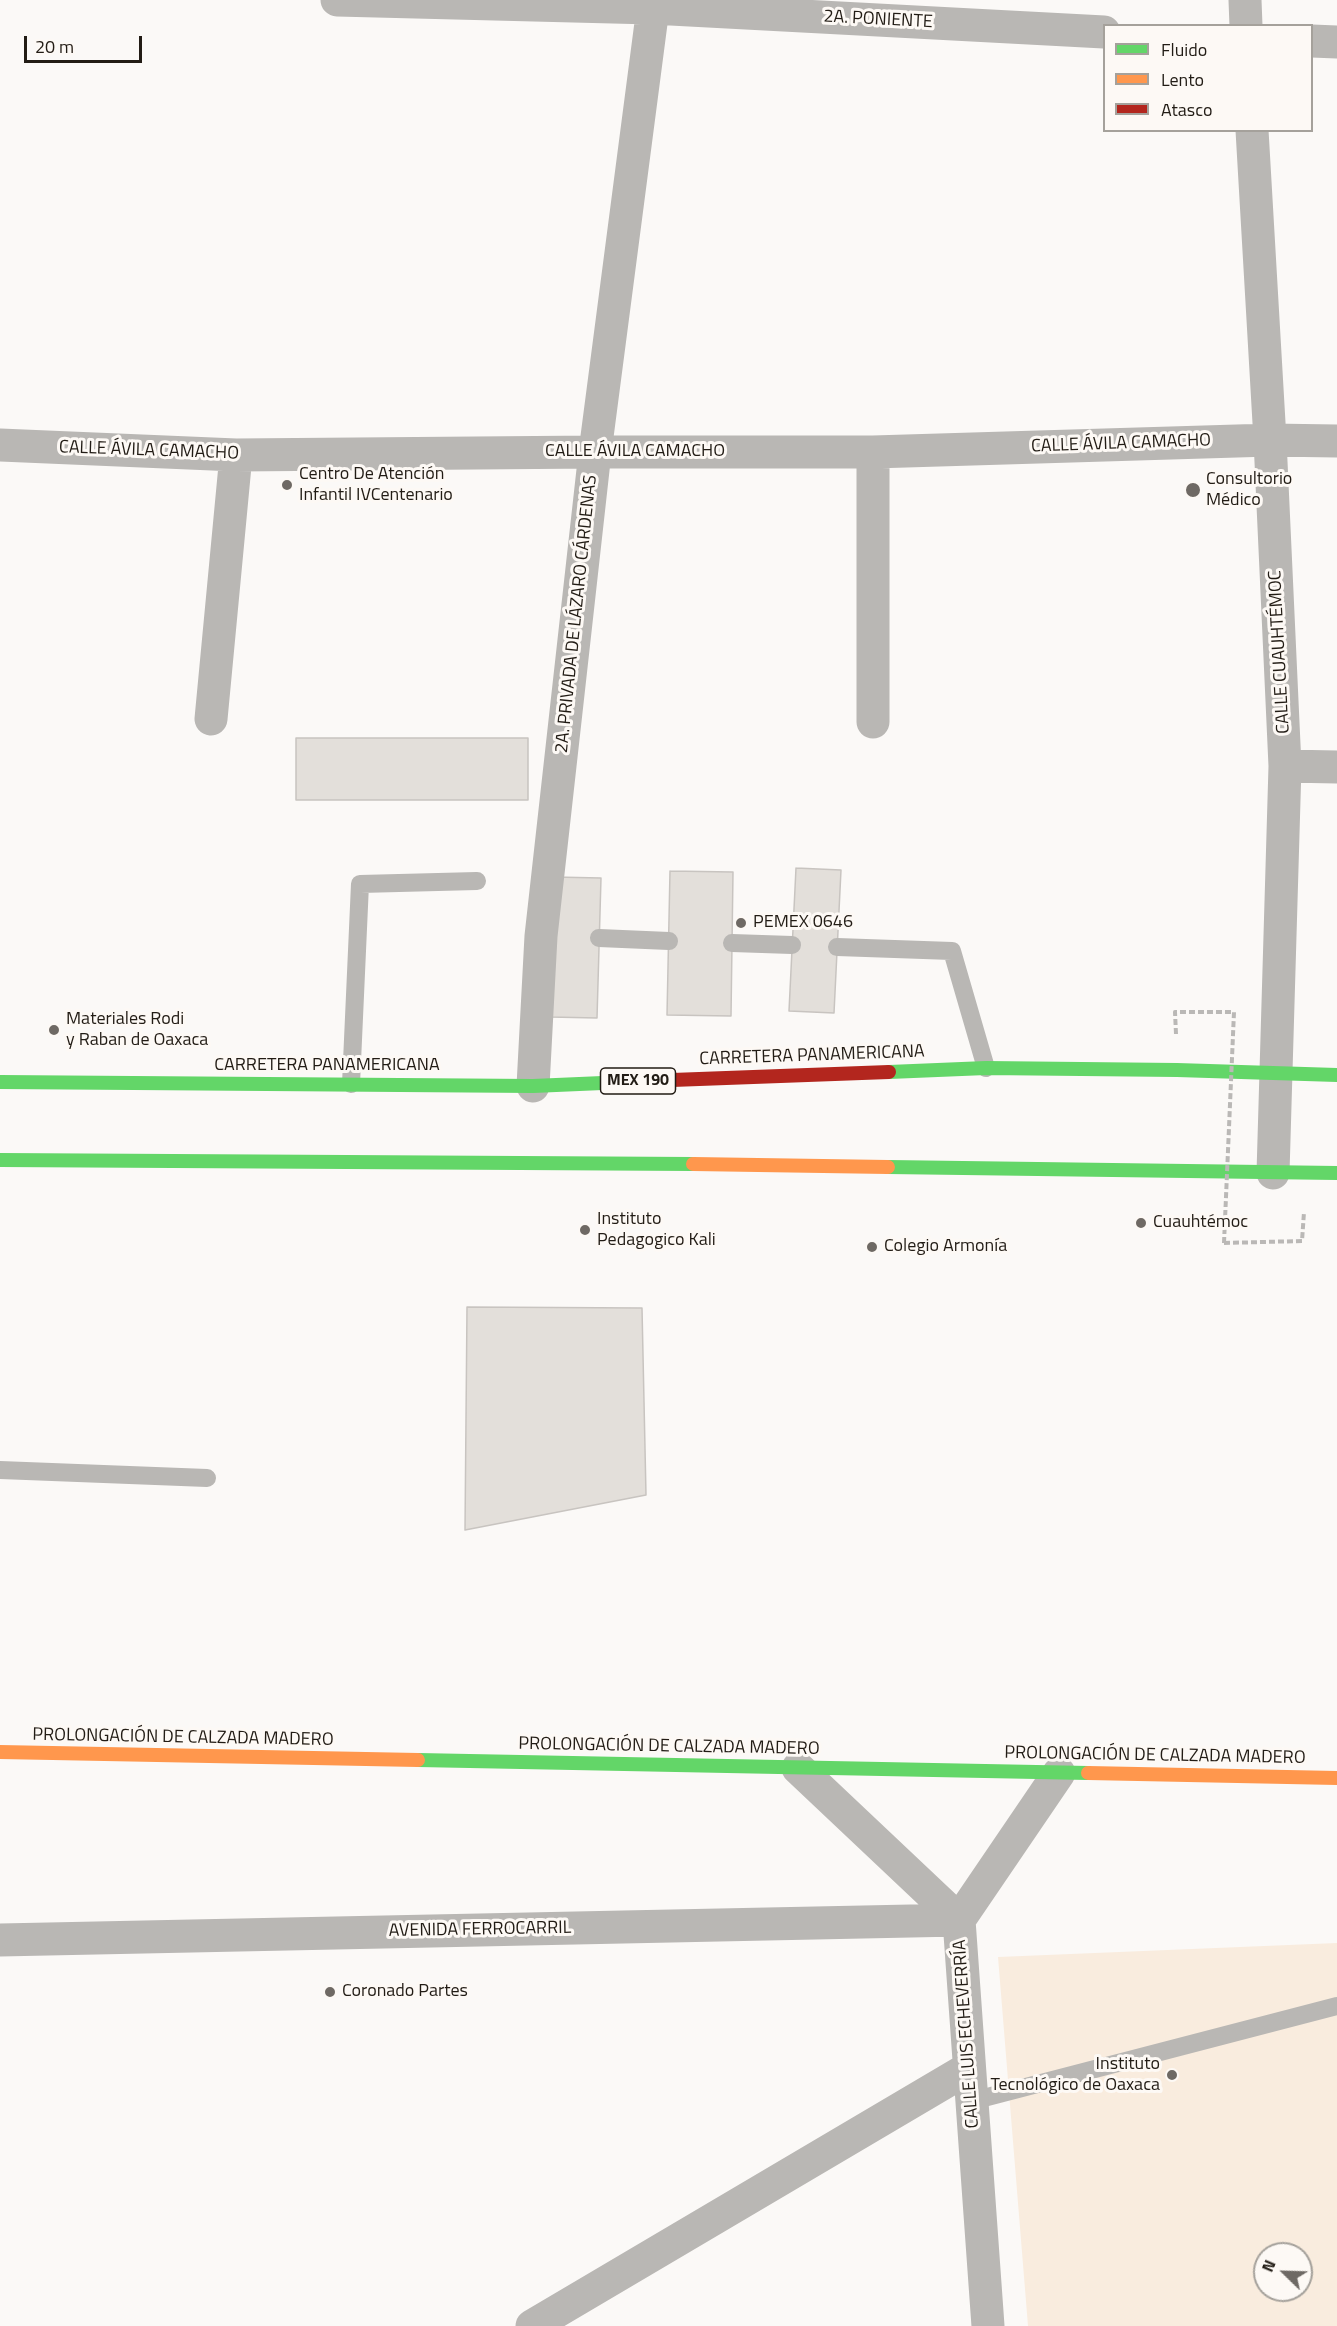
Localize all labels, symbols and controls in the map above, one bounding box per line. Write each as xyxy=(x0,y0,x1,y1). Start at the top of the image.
street label: 2A. PONIENTE xyxy=(823,6,933,34)
scale bar xyxy=(27,24,146,62)
legend xyxy=(1103,24,1313,132)
text: 20 m xyxy=(35,33,74,60)
text: Fluido xyxy=(1161,36,1207,63)
text: Lento xyxy=(1161,66,1204,93)
text: Atasco xyxy=(1161,96,1212,123)
street label: CALLE ÁVILA CAMACHO xyxy=(1031,430,1211,458)
street label: CALLE ÁVILA CAMACHO xyxy=(59,437,239,465)
street label: CALLE ÁVILA CAMACHO xyxy=(545,441,725,463)
place label: Centro De Atención Infantil IVCentenario xyxy=(299,464,453,506)
place label: Consultorio Médico xyxy=(1206,469,1292,512)
street label: 2A. PRIVADA DE LÁZARO CÁRDENAS xyxy=(552,474,602,754)
marker: Centro De Atención Infantil IVCentenario xyxy=(280,478,294,492)
marker: Consultorio Médico xyxy=(1184,481,1202,499)
street label: CALLE CUAUHTÉMOC xyxy=(1265,570,1295,734)
place label: PEMEX 0646 xyxy=(753,912,853,934)
marker: PEMEX 0646 xyxy=(734,916,748,930)
place label: Materiales Rodi y Raban de Oaxaca xyxy=(66,1009,208,1052)
marker: Materiales Rodi y Raban de Oaxaca xyxy=(47,1023,61,1037)
street label: CARRETERA PANAMERICANA xyxy=(699,1041,925,1071)
street label: CARRETERA PANAMERICANA xyxy=(214,1055,440,1077)
road number: MEX 190 xyxy=(600,1068,676,1094)
place label: Instituto Pedagogico Kali xyxy=(597,1209,716,1252)
place label: Cuauhtémoc xyxy=(1153,1212,1248,1234)
marker: Cuauhtémoc xyxy=(1134,1216,1148,1230)
marker: Instituto Pedagogico Kali xyxy=(578,1223,592,1237)
place label: Colegio Armonía xyxy=(884,1236,1007,1258)
marker: Colegio Armonía xyxy=(865,1240,879,1254)
street label: PROLONGACIÓN DE CALZADA MADERO xyxy=(32,1725,334,1751)
street label: PROLONGACIÓN DE CALZADA MADERO xyxy=(518,1734,820,1760)
street label: PROLONGACIÓN DE CALZADA MADERO xyxy=(1004,1743,1306,1769)
street label: AVENIDA FERROCARRIL xyxy=(389,1918,571,1942)
street label: CALLE LUIS ECHEVERRÍA xyxy=(950,1939,984,2129)
place label: Coronado Partes xyxy=(342,1981,468,2003)
marker: Coronado Partes xyxy=(323,1985,337,1999)
place label: Instituto Tecnológico de Oaxaca xyxy=(991,2054,1160,2096)
marker: Instituto Tecnológico de Oaxaca xyxy=(1165,2068,1179,2082)
north arrow xyxy=(1253,2242,1313,2302)
text: N xyxy=(1255,2256,1281,2276)

